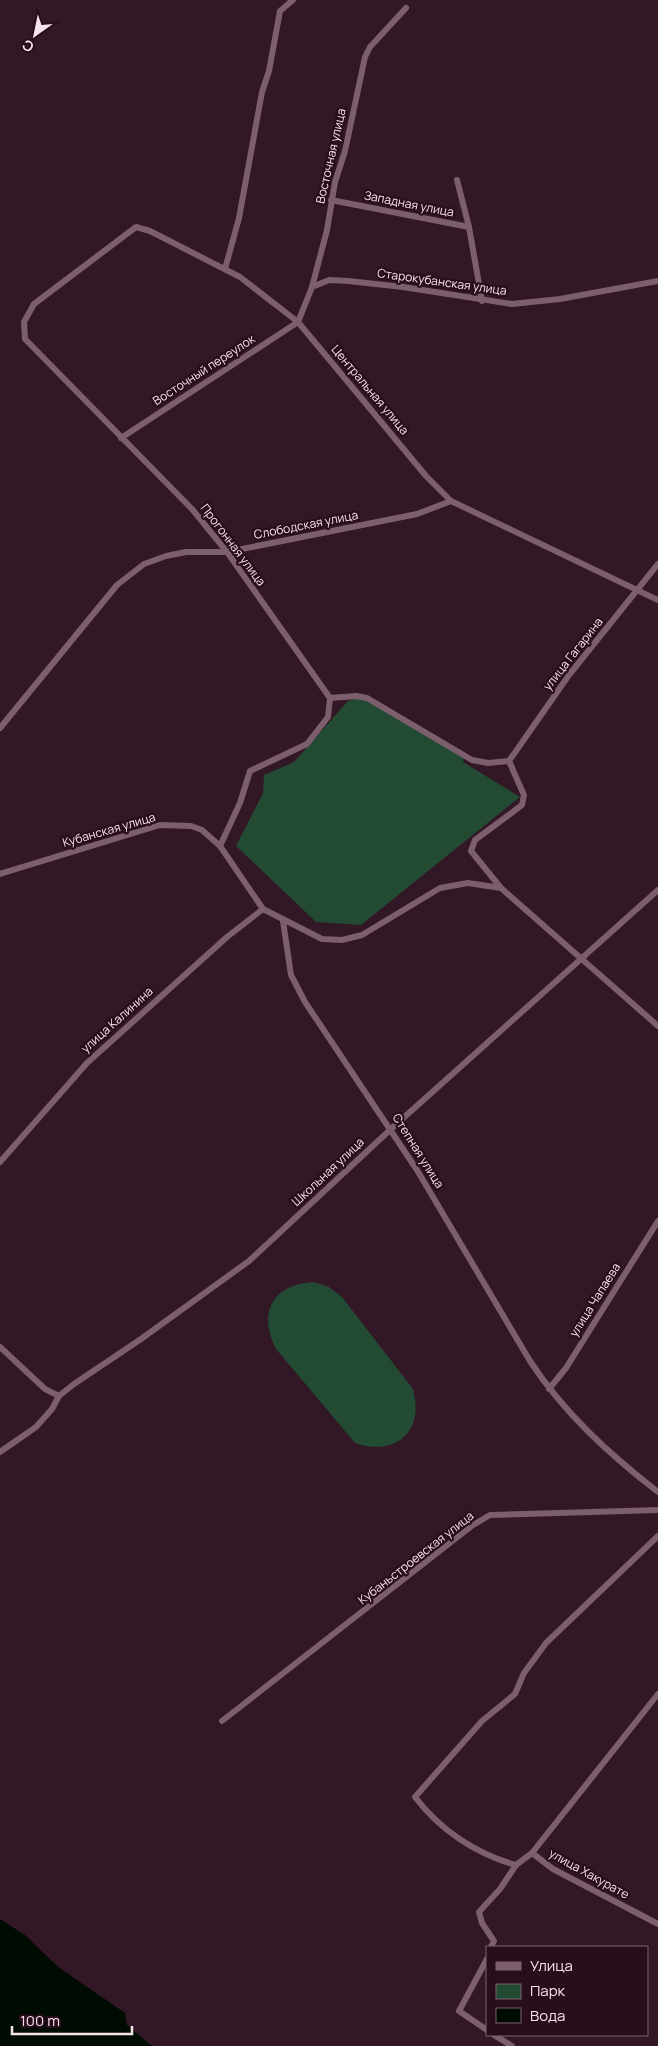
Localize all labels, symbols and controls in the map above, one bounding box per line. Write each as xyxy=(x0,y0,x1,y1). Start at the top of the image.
north arrow xyxy=(10,10,60,60)
text: С xyxy=(18,36,37,57)
street label: Восточная улица xyxy=(311,107,350,205)
street label: Западная улица xyxy=(363,186,455,221)
street label: Старокубанская улица xyxy=(376,264,508,299)
street label: Восточный переулок xyxy=(149,330,259,409)
street label: Центральная улица xyxy=(328,341,413,438)
street label: Прогонная улица xyxy=(197,500,270,589)
street label: Слободская улица xyxy=(252,506,360,543)
street label: улица Гагарина xyxy=(539,614,606,694)
street label: Кубанская улица xyxy=(60,808,157,851)
street label: улица Калинина xyxy=(77,983,156,1057)
street label: Степная улица xyxy=(389,1110,448,1191)
street label: Школьная улица xyxy=(288,1133,368,1210)
street label: улица Чапаева xyxy=(565,1259,624,1340)
street label: Кубаньстроевская улица xyxy=(354,1507,477,1608)
street label: улица Хакурате xyxy=(546,1844,632,1903)
legend xyxy=(486,1946,648,2036)
text: Улица xyxy=(530,1955,573,1976)
text: Парк xyxy=(530,1980,566,2001)
scale bar xyxy=(12,2004,132,2036)
text: Вода xyxy=(530,2005,565,2026)
text: 100 m xyxy=(20,2010,60,2031)

